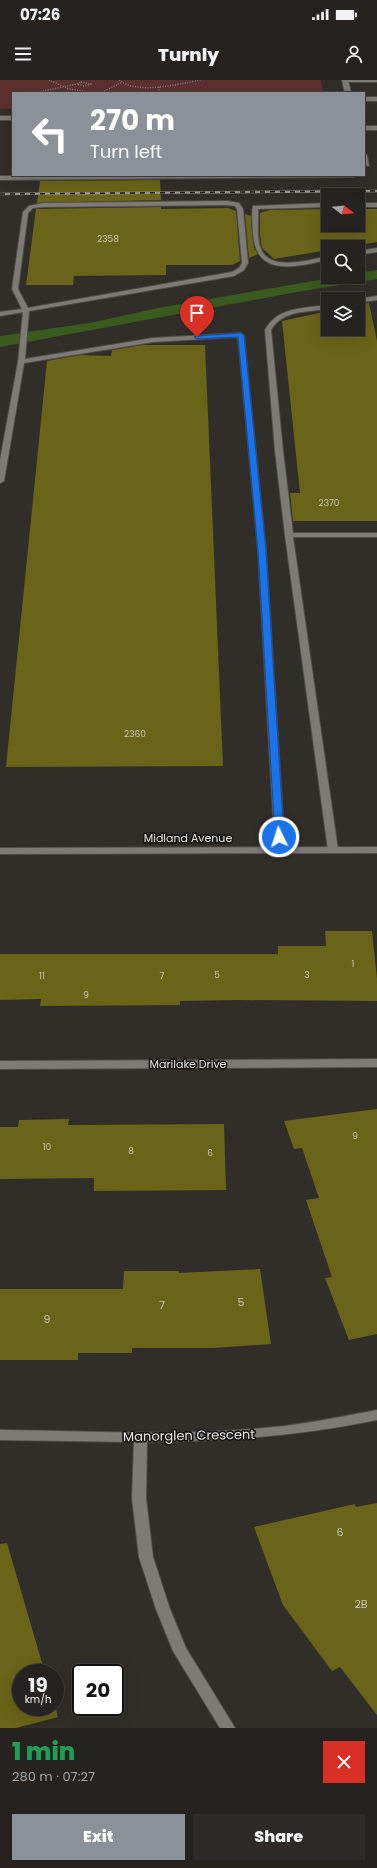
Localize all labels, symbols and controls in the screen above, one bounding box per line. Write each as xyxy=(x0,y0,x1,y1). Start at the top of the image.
text: 07:26 xyxy=(20,4,60,25)
text: Turnly xyxy=(158,42,219,67)
icon: menu xyxy=(12,43,34,65)
icon: person xyxy=(343,43,365,65)
text: 270 m xyxy=(90,101,175,140)
icon: left xyxy=(24,108,76,160)
text: Turn left xyxy=(90,139,162,164)
north arrow xyxy=(321,188,365,232)
map controls xyxy=(321,188,365,336)
house number: 2358 xyxy=(97,233,119,245)
button: search xyxy=(321,240,365,284)
button: layers xyxy=(321,292,365,336)
pin xyxy=(180,296,214,337)
icon: arrive xyxy=(186,302,208,324)
house number: 2370 xyxy=(318,497,340,509)
house number: 2360 xyxy=(124,728,146,740)
position arrow xyxy=(258,816,300,858)
street label: Midland Avenue xyxy=(144,830,232,846)
house number: 1 xyxy=(352,958,355,970)
house number: 5 xyxy=(214,969,220,981)
house number: 3 xyxy=(304,969,310,981)
house number: 11 xyxy=(39,970,45,982)
house number: 7 xyxy=(160,970,165,982)
house number: 9 xyxy=(83,989,89,1001)
street label: Marilake Drive xyxy=(150,1056,227,1072)
house number: 9 xyxy=(352,1130,358,1142)
house number: 10 xyxy=(43,1141,52,1153)
house number: 8 xyxy=(128,1145,134,1157)
house number: 6 xyxy=(207,1147,213,1159)
house number: 5 xyxy=(238,1294,245,1310)
house number: 7 xyxy=(159,1297,165,1313)
house number: 9 xyxy=(44,1311,51,1327)
street label: Manorglen Crescent xyxy=(123,1425,255,1446)
house number: 6 xyxy=(337,1524,344,1540)
house number: 2B xyxy=(354,1596,368,1612)
speed limit sign: 20 xyxy=(72,1664,124,1716)
text: 19 xyxy=(28,1671,48,1699)
text: km/h xyxy=(25,1692,51,1707)
text: 1 min xyxy=(12,1735,75,1768)
button: close xyxy=(323,1741,365,1783)
text: 280 m · 07:27 xyxy=(12,1767,95,1786)
button: Exit xyxy=(12,1814,185,1860)
button: Share xyxy=(193,1814,365,1860)

